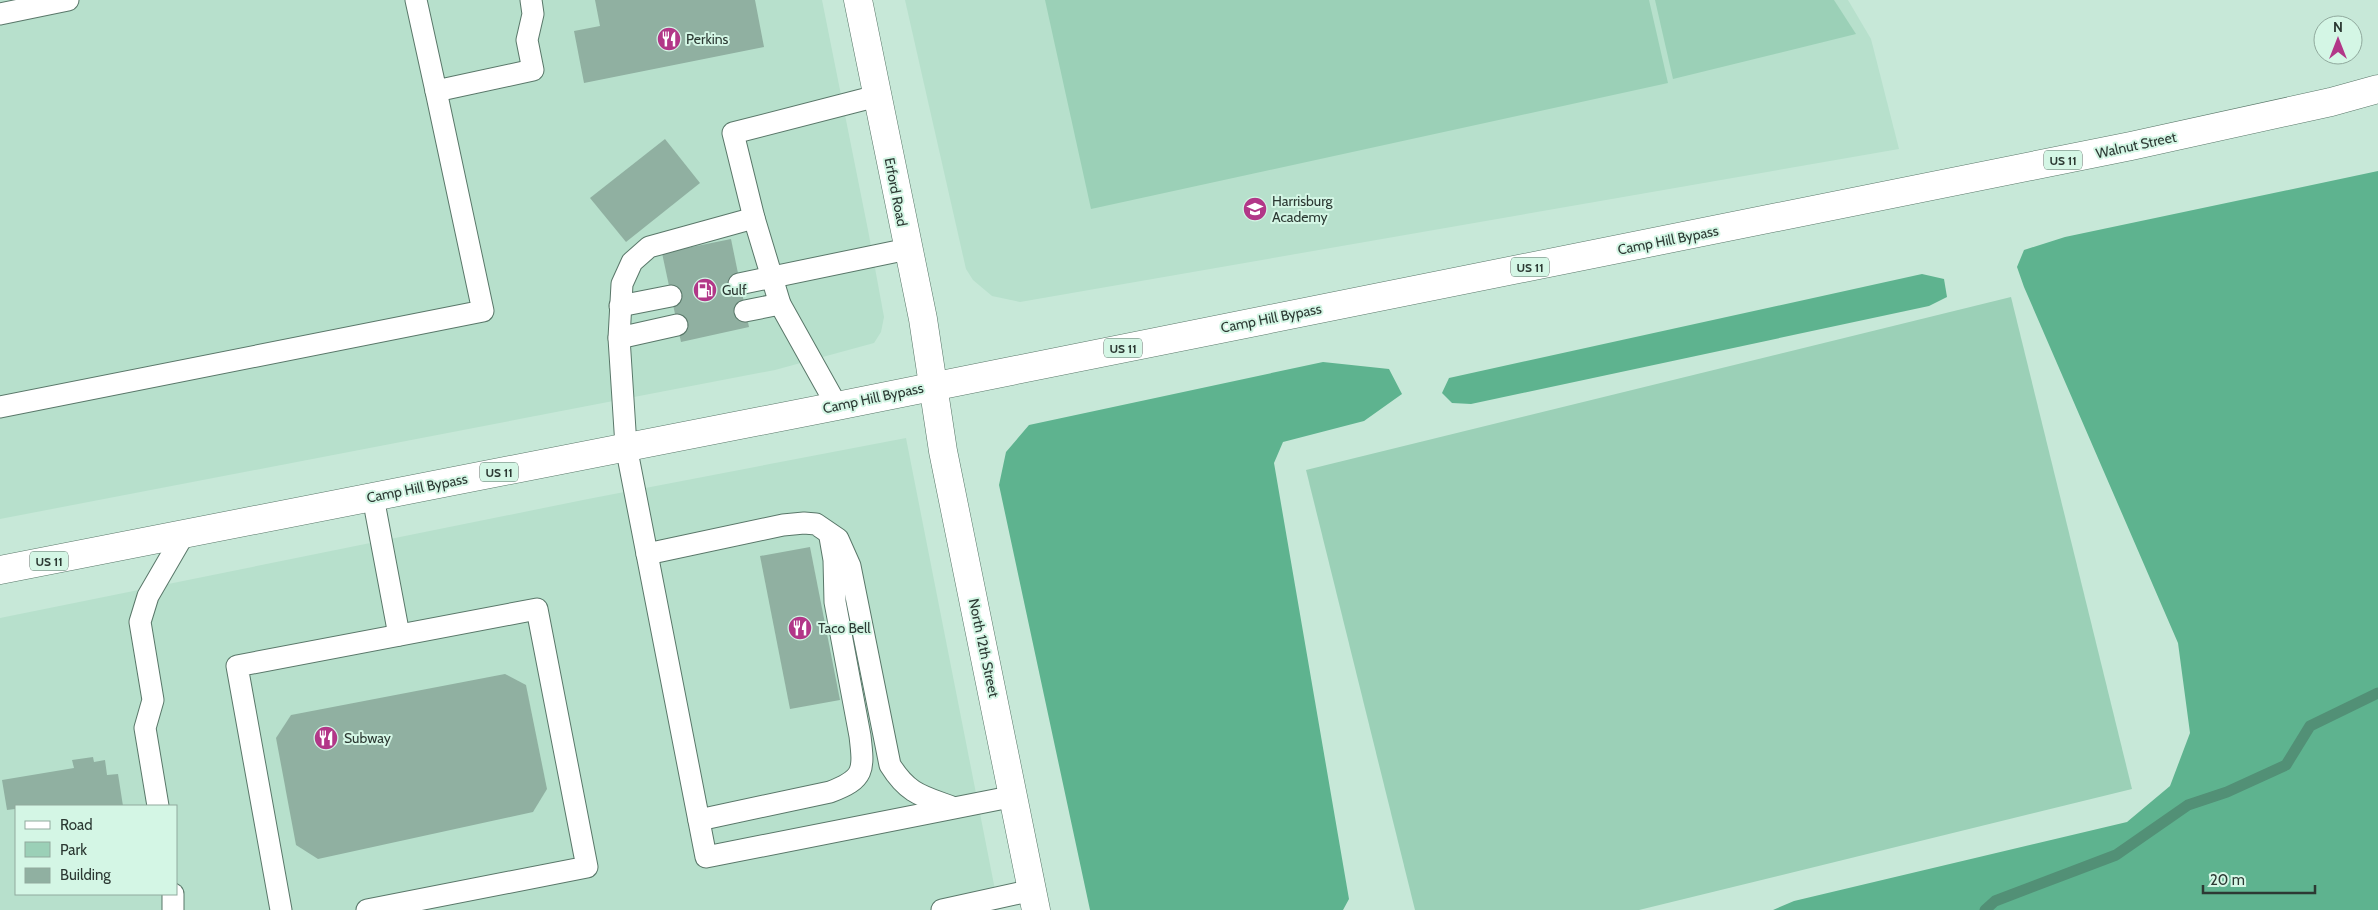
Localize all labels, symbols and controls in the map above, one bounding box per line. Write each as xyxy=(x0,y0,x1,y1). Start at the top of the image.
north arrow xyxy=(2313,15,2363,65)
text: N xyxy=(2333,18,2343,36)
restaurant icon: Perkins xyxy=(656,26,682,52)
place label: Perkins xyxy=(686,30,728,48)
street label: Walnut Street xyxy=(2094,128,2178,162)
road number: US 11 xyxy=(2044,150,2082,170)
street label: Erford Road xyxy=(881,156,911,228)
place label: Harrisburg Academy xyxy=(1272,192,1334,226)
school or university icon: Harrisburg Academy xyxy=(1242,196,1268,222)
street label: Camp Hill Bypass xyxy=(1616,221,1720,259)
road number: US 11 xyxy=(1511,258,1549,276)
fuel station icon: Gulf xyxy=(692,277,718,303)
place label: Gulf xyxy=(722,281,747,299)
street label: Camp Hill Bypass xyxy=(1219,299,1323,337)
road number: US 11 xyxy=(1104,338,1142,358)
street label: Camp Hill Bypass xyxy=(821,379,925,417)
road number: US 11 xyxy=(480,462,518,482)
street label: Camp Hill Bypass xyxy=(365,469,469,507)
road number: US 11 xyxy=(30,552,68,570)
street label: North 12th Street xyxy=(965,597,1003,699)
restaurant icon: Taco Bell xyxy=(787,615,813,641)
place label: Taco Bell xyxy=(818,619,871,637)
restaurant icon: Subway xyxy=(313,725,339,751)
place label: Subway xyxy=(344,729,391,747)
legend xyxy=(15,805,178,895)
text: Road xyxy=(60,816,93,834)
text: Park xyxy=(60,841,87,859)
scale bar xyxy=(2203,862,2316,894)
text: Building xyxy=(60,866,111,884)
text: 20 m xyxy=(2210,871,2245,889)

